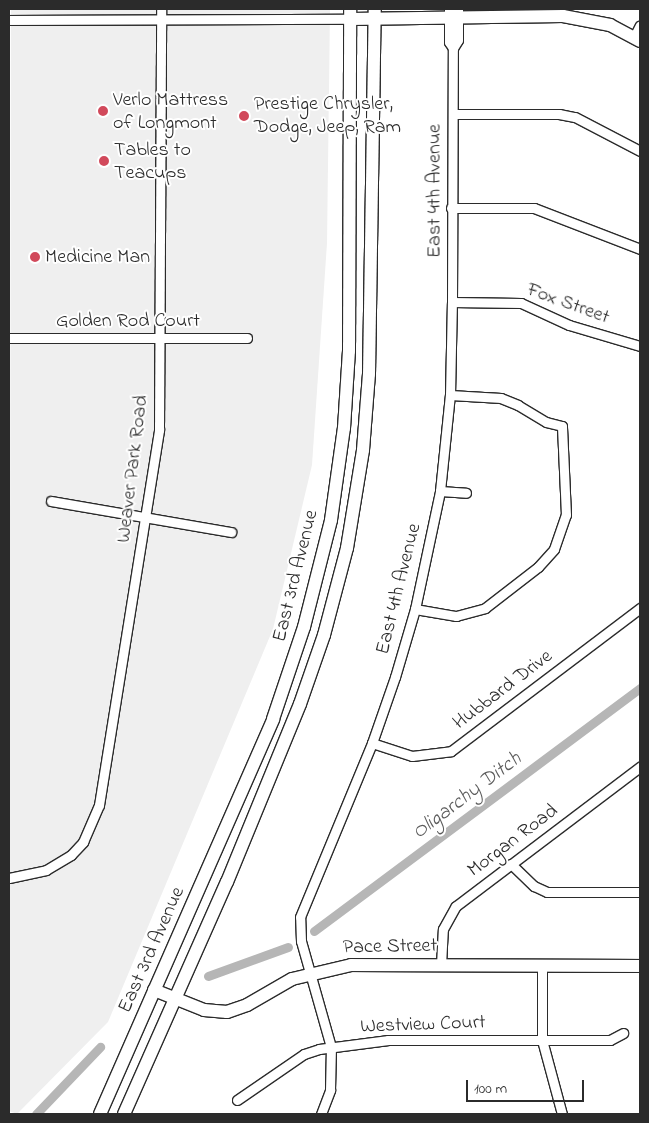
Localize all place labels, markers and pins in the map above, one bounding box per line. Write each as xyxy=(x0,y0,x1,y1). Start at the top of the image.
place label: Verlo Mattress of Longmont xyxy=(113,88,228,135)
place label: Prestige Chrysler, Dodge, Jeep, Ram xyxy=(254,92,401,139)
marker: Verlo Mattress of Longmont xyxy=(97,105,109,117)
marker: Prestige Chrysler, Dodge, Jeep, Ram xyxy=(238,110,250,122)
place label: Tables to Teacups xyxy=(114,138,191,185)
marker: Tables to Teacups xyxy=(98,155,110,167)
place label: Medicine Man xyxy=(45,245,150,269)
marker: Medicine Man xyxy=(29,251,41,263)

